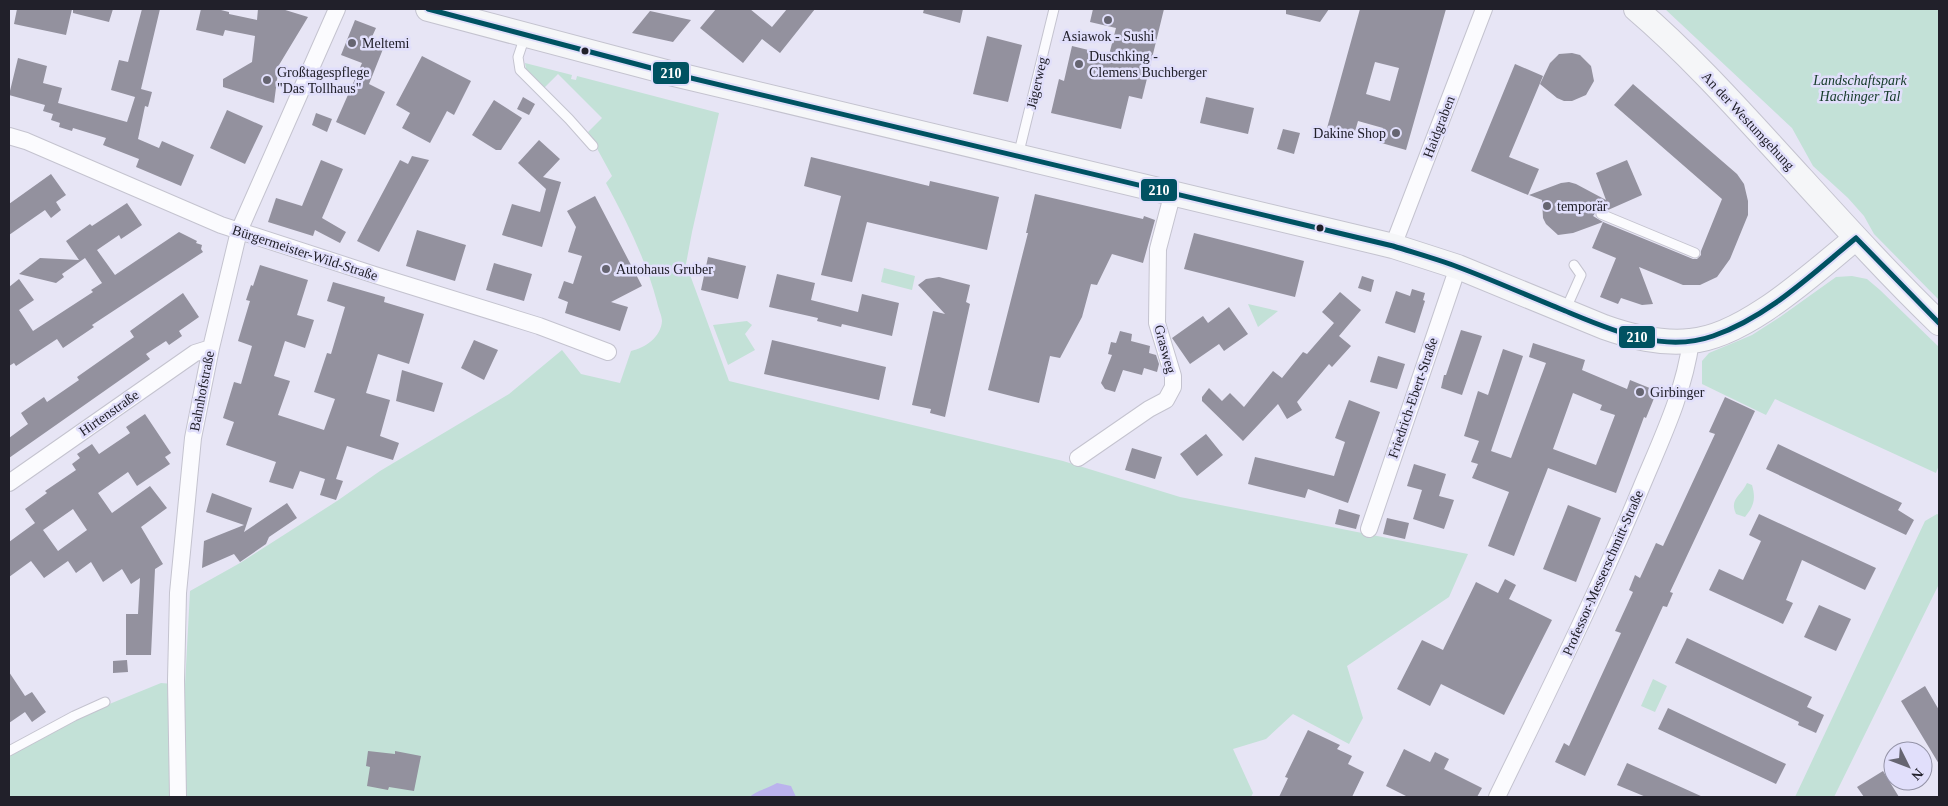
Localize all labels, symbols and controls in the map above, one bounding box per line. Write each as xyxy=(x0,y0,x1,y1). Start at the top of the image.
marker: Asiawok - Sushi xyxy=(1102,14,1114,26)
place label: Asiawok - Sushi xyxy=(1062,29,1154,44)
place label: Meltemi xyxy=(362,36,410,51)
marker: Meltemi xyxy=(346,37,358,49)
unlabelled marker xyxy=(580,46,590,56)
place label: Duschking - Clemens Buchberger xyxy=(1089,49,1207,80)
street label: Jägerweg xyxy=(1024,56,1050,110)
marker: Duschking - Clemens Buchberger xyxy=(1073,58,1085,70)
line badge: 210 xyxy=(652,61,690,85)
place label: Großtagespflege "Das Tollhaus" xyxy=(277,65,370,96)
text: 210 xyxy=(661,66,682,81)
street label: An der Westumgehung xyxy=(1699,69,1797,173)
park label: Landschaftspark Hachinger Tal xyxy=(1812,73,1907,104)
marker: Großtagespflege "Das Tollhaus" xyxy=(261,74,273,86)
street label: Haidgraben xyxy=(1420,94,1458,160)
place label: Dakine Shop xyxy=(1313,126,1386,141)
marker: Dakine Shop xyxy=(1390,127,1402,139)
line badge: 210 xyxy=(1140,178,1178,202)
text: 210 xyxy=(1149,183,1170,198)
place label: temporär xyxy=(1557,199,1608,214)
marker: temporär xyxy=(1541,200,1553,212)
street label: Bürgermeister-Wild-Straße xyxy=(230,222,380,284)
unlabelled marker xyxy=(1315,223,1325,233)
place label: Autohaus Gruber xyxy=(616,262,713,277)
marker: Autohaus Gruber xyxy=(600,263,612,275)
street label: Grasweg xyxy=(1151,323,1179,375)
line badge: 210 xyxy=(1618,325,1656,349)
text: 210 xyxy=(1627,330,1648,345)
street label: Friedrich-Ebert-Straße xyxy=(1385,336,1441,460)
street label: Bahnhofstraße xyxy=(187,349,217,433)
place label: Girbinger xyxy=(1650,385,1705,400)
marker: Girbinger xyxy=(1634,386,1646,398)
street label: Hirtenstraße xyxy=(76,387,142,439)
street label: Professor-Messerschmitt-Straße xyxy=(1560,488,1646,658)
north arrow xyxy=(1883,741,1933,791)
text: N xyxy=(1908,766,1926,783)

